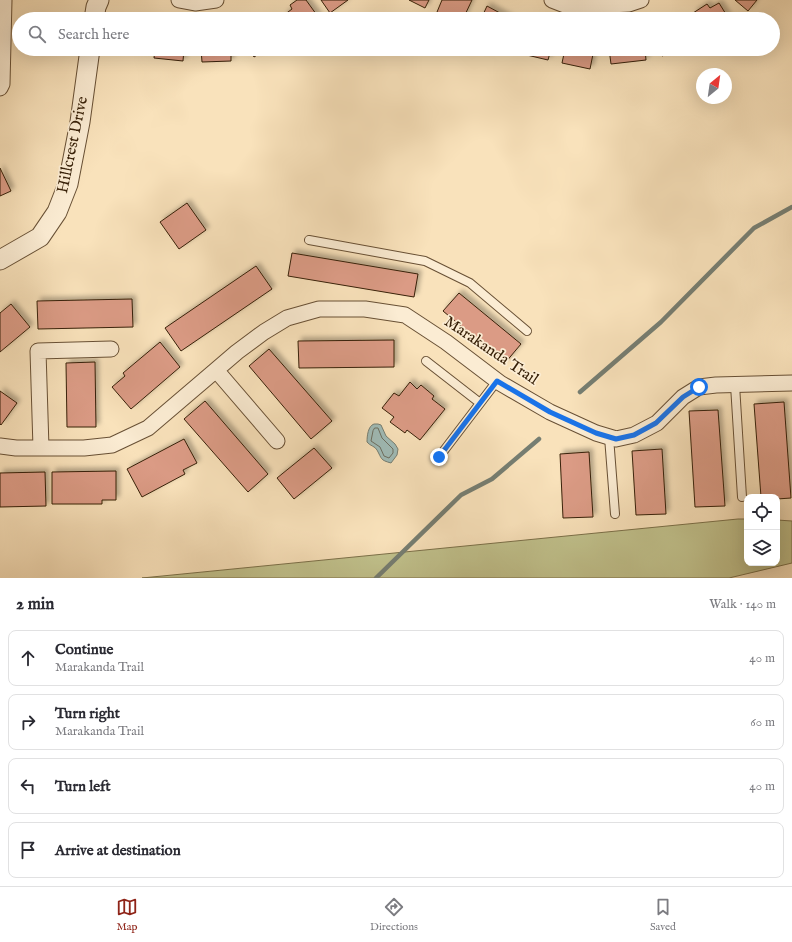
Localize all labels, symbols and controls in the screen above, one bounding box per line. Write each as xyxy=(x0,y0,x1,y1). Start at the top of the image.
search box xyxy=(12,12,780,56)
icon: search xyxy=(26,23,48,45)
text: Search here xyxy=(58,25,129,44)
north arrow xyxy=(696,68,732,104)
street label: Hillcrest Drive xyxy=(53,95,93,195)
street label: Marakanda Trail xyxy=(440,312,543,390)
route start xyxy=(690,378,708,396)
route end xyxy=(430,448,448,466)
map controls xyxy=(744,494,780,566)
button: locate xyxy=(744,494,780,530)
button: layers xyxy=(744,530,780,566)
text: 2 min xyxy=(16,594,54,615)
text: Walk · 140 m xyxy=(709,596,776,613)
text: Continue xyxy=(55,640,113,659)
icon: ahead xyxy=(17,647,39,669)
text: 40 m xyxy=(749,650,775,667)
text: Marakanda Trail xyxy=(55,659,144,676)
text: Turn right xyxy=(55,704,120,723)
icon: right xyxy=(17,711,39,733)
text: 60 m xyxy=(750,714,775,731)
text: Marakanda Trail xyxy=(55,723,144,740)
icon: left xyxy=(17,775,39,797)
text: Turn left xyxy=(55,777,111,796)
text: 40 m xyxy=(749,778,775,795)
icon: arrive xyxy=(17,839,39,861)
text: Arrive at destination xyxy=(55,841,181,860)
tab: Map xyxy=(116,896,138,934)
tab: Directions xyxy=(370,896,418,934)
tab: Saved xyxy=(650,896,676,934)

